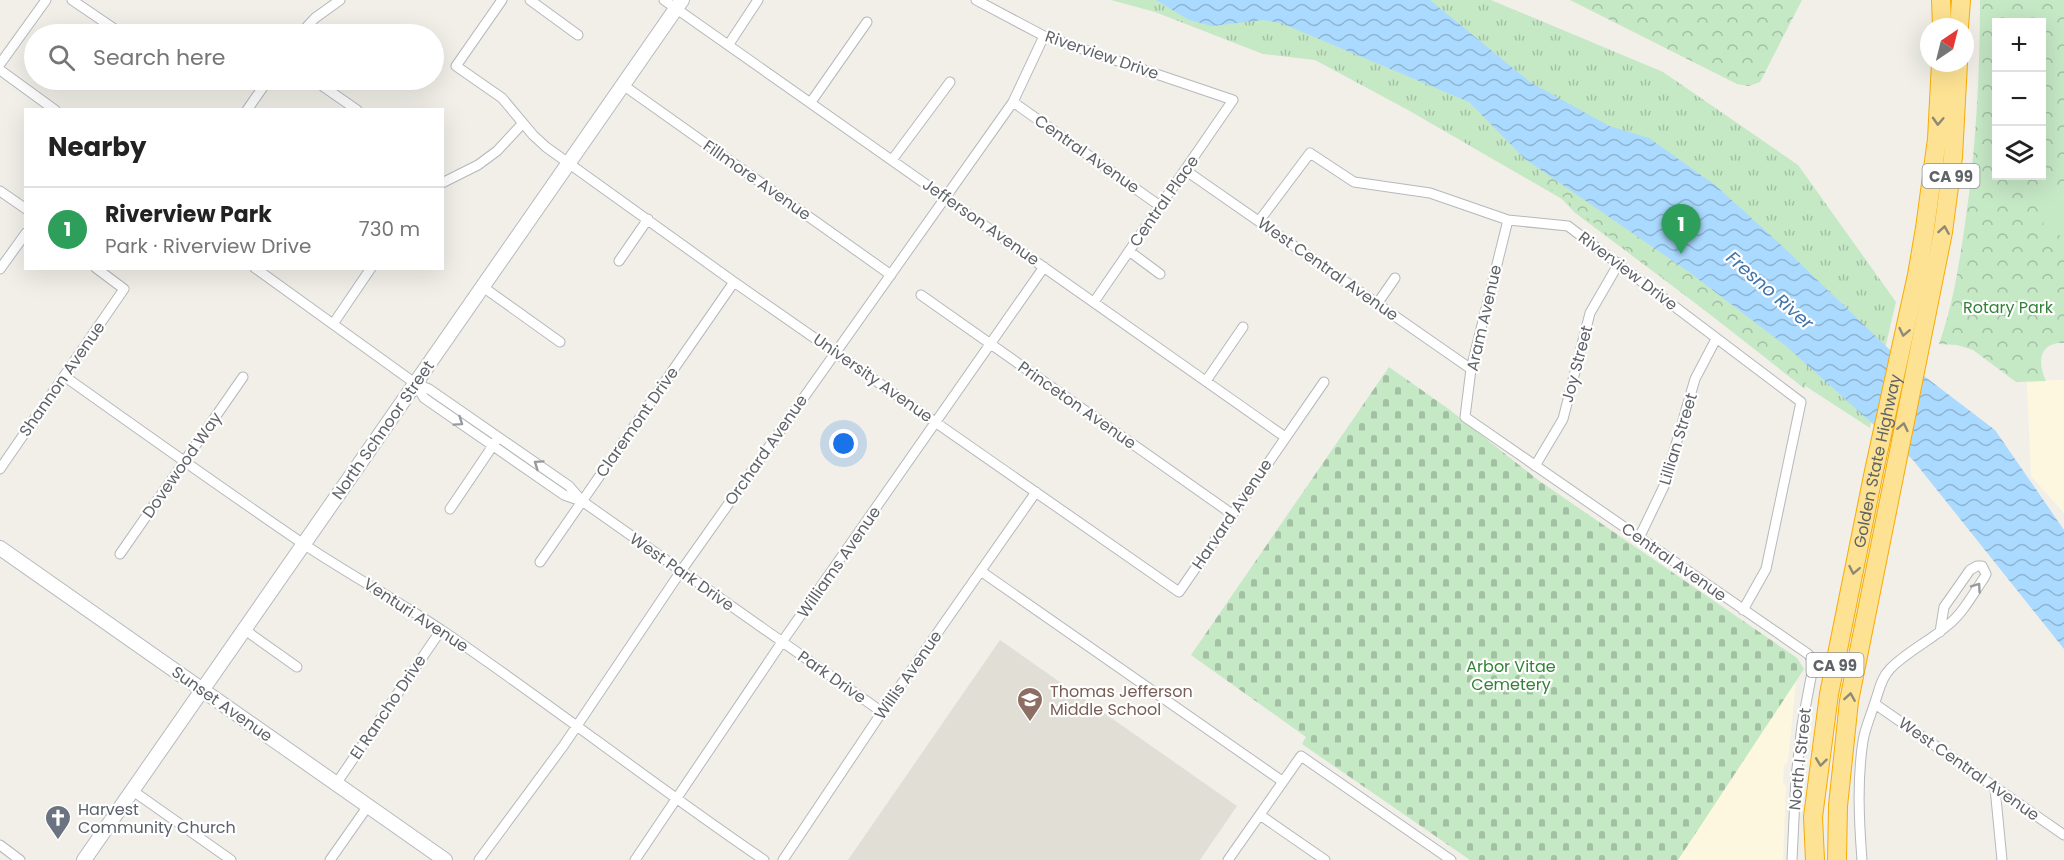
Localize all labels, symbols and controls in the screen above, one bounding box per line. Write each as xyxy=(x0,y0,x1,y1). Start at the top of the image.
north arrow xyxy=(1920,18,1974,72)
map controls xyxy=(1992,18,2046,180)
button: + xyxy=(1992,18,2046,72)
search box xyxy=(24,24,444,90)
street label: Riverview Drive xyxy=(1042,25,1162,85)
icon: search xyxy=(45,41,78,74)
text: Search here xyxy=(93,42,226,73)
button: − xyxy=(1992,72,2046,126)
street label: Central Avenue xyxy=(1030,109,1144,199)
one-way arrow xyxy=(1932,117,1945,126)
button: layers xyxy=(1992,126,2046,180)
text: Nearby xyxy=(48,129,146,165)
street label: Fillmore Avenue xyxy=(698,134,816,226)
street label: Central Place xyxy=(1124,151,1204,251)
road number: CA 99 xyxy=(1922,164,1980,188)
street label: Jefferson Avenue xyxy=(918,173,1044,271)
text: Riverview Park xyxy=(105,199,272,230)
pin: 1 xyxy=(1662,204,1700,254)
street label: West Central Avenue xyxy=(1253,212,1403,326)
text: 1 xyxy=(64,215,71,243)
text: 730 m xyxy=(359,215,420,243)
one-way arrow xyxy=(1937,225,1949,234)
street label: Riverview Drive xyxy=(1574,226,1682,316)
text: Park · Riverview Drive xyxy=(105,232,311,260)
water label: Fresno River xyxy=(1721,245,1820,336)
street label: Aram Avenue xyxy=(1461,263,1507,373)
park label: Rotary Park xyxy=(1963,296,2054,319)
street label: Shannon Avenue xyxy=(14,317,110,441)
street label: Joy Street xyxy=(1556,323,1598,405)
one-way arrow xyxy=(1898,327,1911,337)
street label: University Avenue xyxy=(809,328,938,428)
street label: North Schnoor Street xyxy=(326,356,440,504)
street label: Princeton Avenue xyxy=(1013,356,1141,455)
street label: Claremont Drive xyxy=(590,362,684,482)
street label: Golden State Highway xyxy=(1847,372,1906,550)
street label: Orchard Avenue xyxy=(719,390,813,510)
street label: Lillian Street xyxy=(1653,390,1703,488)
street label: Dovewood Way xyxy=(137,407,227,523)
one-way arrow xyxy=(452,415,463,426)
one-way arrow xyxy=(1896,423,1909,433)
your location xyxy=(829,429,858,458)
street label: Harvard Avenue xyxy=(1186,454,1278,574)
one-way arrow xyxy=(533,460,544,471)
street label: Williams Avenue xyxy=(792,502,886,622)
street label: Central Avenue xyxy=(1617,517,1731,607)
street label: West Park Drive xyxy=(625,527,739,617)
one-way arrow xyxy=(1848,564,1861,574)
street label: Venturi Avenue xyxy=(359,572,473,658)
one-way arrow xyxy=(1970,583,1981,594)
street label: Willis Avenue xyxy=(869,626,947,724)
street label: Park Drive xyxy=(793,645,871,709)
street label: El Rancho Drive xyxy=(344,650,432,764)
road number: CA 99 xyxy=(1806,653,1864,677)
park label: Arbor Vitae Cemetery xyxy=(1466,655,1556,696)
street label: Sunset Avenue xyxy=(167,661,277,747)
place label: Thomas Jefferson Middle School xyxy=(1050,680,1193,721)
school or university icon: Thomas Jefferson Middle School xyxy=(1015,685,1045,723)
one-way arrow xyxy=(1843,693,1855,702)
street label: North I Street xyxy=(1783,706,1817,811)
street label: West Central Avenue xyxy=(1894,712,2044,826)
one-way arrow xyxy=(1815,757,1827,766)
place label: Harvest Community Church xyxy=(78,798,236,839)
church icon: Harvest Community Church xyxy=(43,803,73,841)

